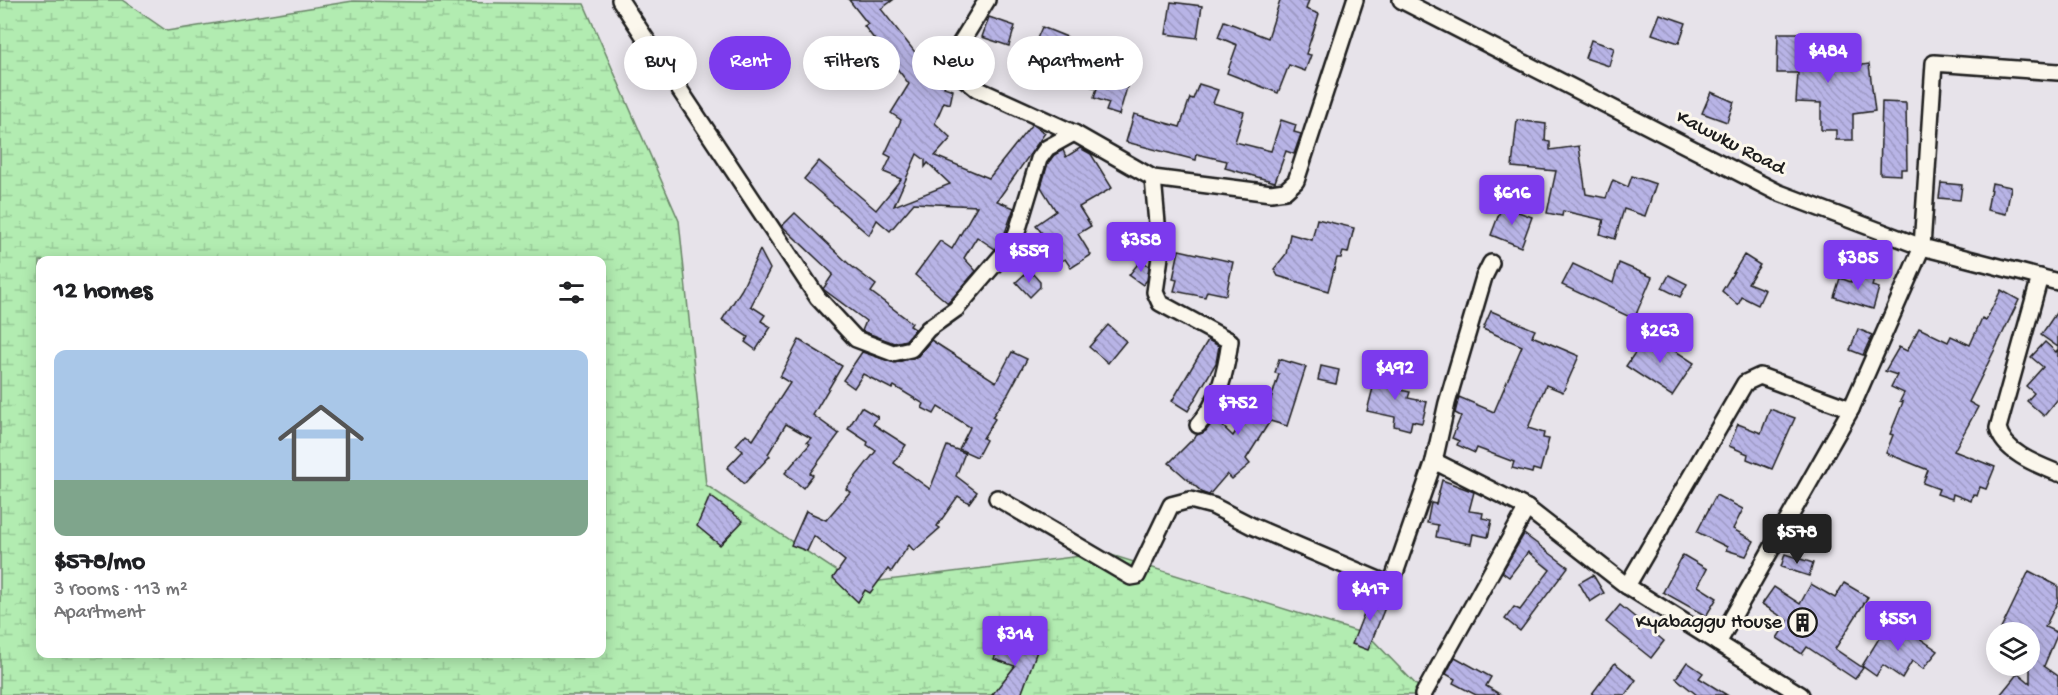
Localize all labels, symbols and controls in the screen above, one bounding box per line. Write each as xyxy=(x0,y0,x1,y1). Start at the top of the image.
pin: $484 xyxy=(1792,33,1864,84)
chip: Buy xyxy=(624,36,697,90)
chip: Rent xyxy=(709,36,791,90)
chip: Filters xyxy=(803,36,900,90)
chip: New xyxy=(912,36,995,90)
chip: Apartment xyxy=(1007,36,1143,90)
text: $484 xyxy=(1809,41,1847,64)
street label: Kawuku Road xyxy=(1671,106,1790,183)
pin: $616 xyxy=(1476,175,1548,226)
text: $616 xyxy=(1493,183,1531,206)
pin: $358 xyxy=(1105,222,1177,273)
text: $358 xyxy=(1121,230,1161,253)
pin: $559 xyxy=(993,233,1065,284)
pin: $385 xyxy=(1822,240,1894,291)
text: $559 xyxy=(1009,241,1049,264)
text: $385 xyxy=(1838,248,1878,271)
icon: filters xyxy=(555,276,588,309)
text: 12 homes xyxy=(54,277,152,308)
pin: $263 xyxy=(1624,313,1696,364)
text: $263 xyxy=(1640,321,1680,344)
pin: $492 xyxy=(1359,350,1431,401)
text: $492 xyxy=(1376,358,1414,381)
pin: $752 xyxy=(1202,385,1274,436)
icon: home xyxy=(267,389,375,497)
text: $752 xyxy=(1218,393,1258,416)
pin: $578 xyxy=(1761,514,1833,565)
text: $578 xyxy=(1777,522,1817,545)
text: $578/mo xyxy=(54,548,145,579)
pin: $417 xyxy=(1334,571,1406,622)
text: 3 rooms · 113 m² xyxy=(54,579,188,602)
text: $417 xyxy=(1352,579,1388,602)
pin: $551 xyxy=(1862,601,1934,652)
text: Apartment xyxy=(54,602,144,625)
building icon: Kyabaggu House xyxy=(1787,607,1819,639)
text: $551 xyxy=(1879,609,1917,632)
place label: Kyabaggu House xyxy=(1636,611,1783,636)
pin: $314 xyxy=(979,616,1051,667)
map controls xyxy=(1986,622,2040,676)
button: layers xyxy=(1986,622,2040,676)
text: $314 xyxy=(997,624,1033,647)

